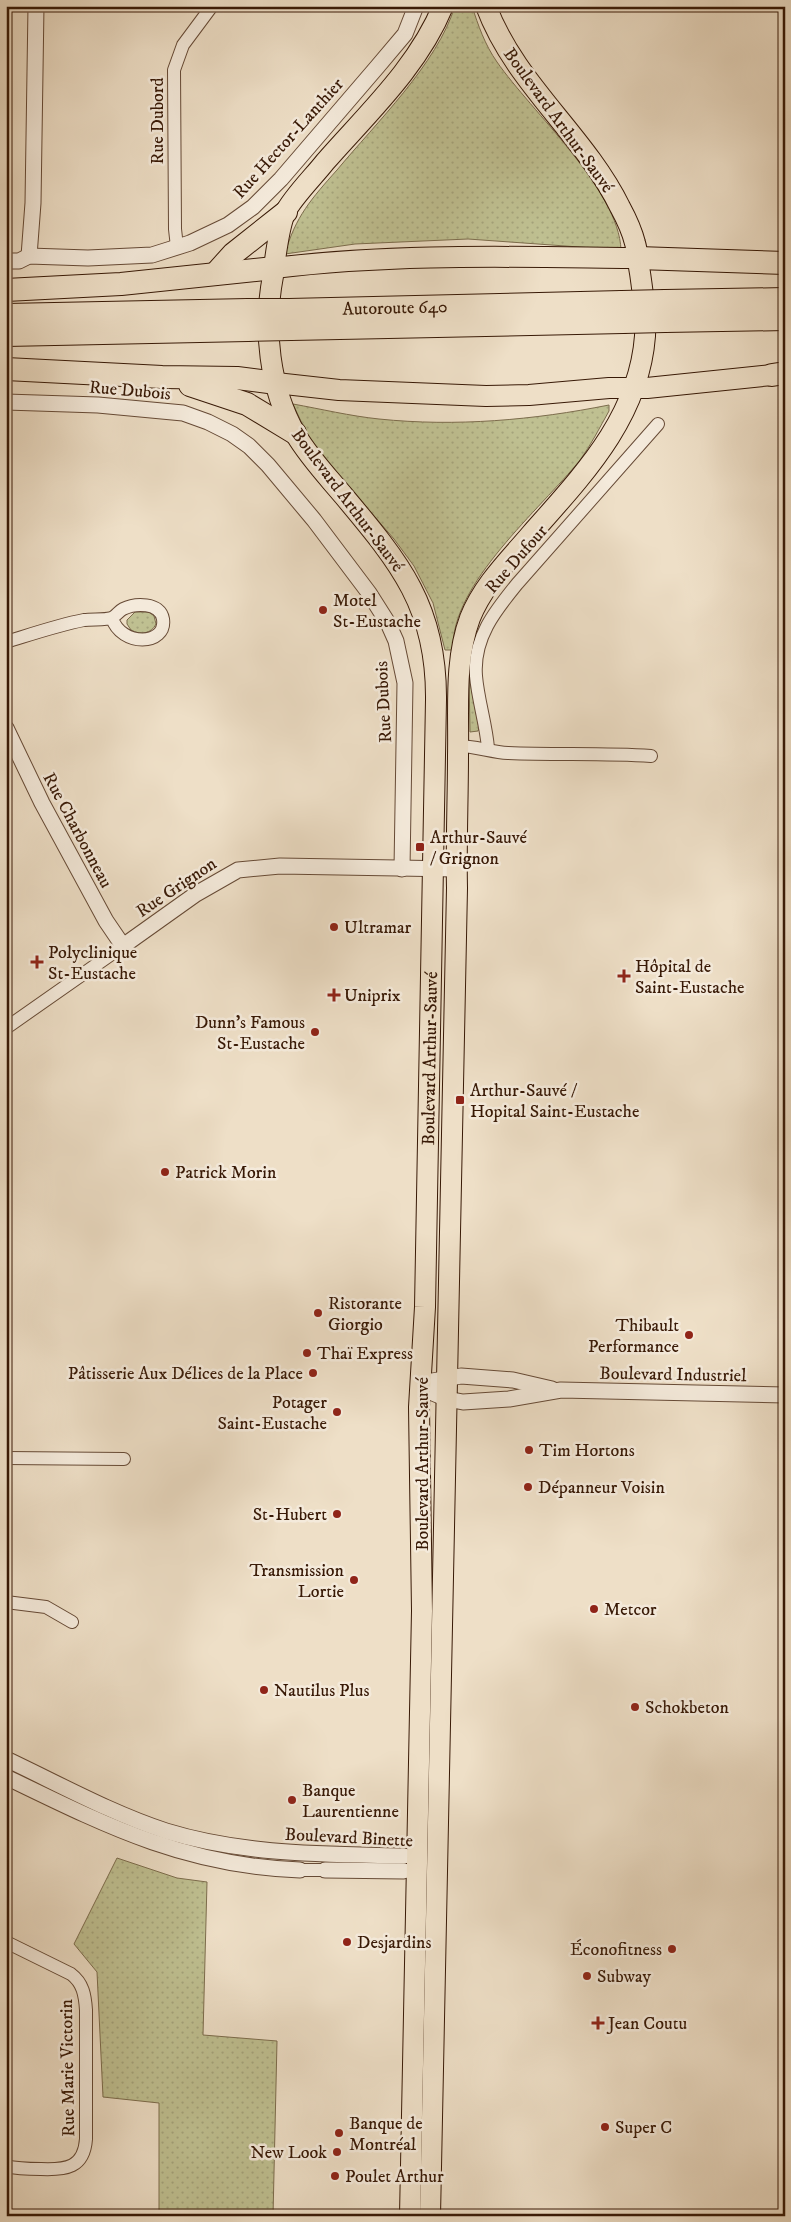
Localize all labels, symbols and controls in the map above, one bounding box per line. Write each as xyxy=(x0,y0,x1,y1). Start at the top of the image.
street label: Boulevard Arthur-Sauvé xyxy=(498,44,618,198)
street label: Rue Hector-Lanthier xyxy=(229,74,349,203)
street label: Rue Dubord xyxy=(147,78,169,164)
street label: Autoroute 640 xyxy=(342,296,448,321)
street label: Rue Dubois xyxy=(88,376,172,406)
street label: Boulevard Arthur-Sauvé xyxy=(286,425,409,577)
street label: Rue Dufour xyxy=(481,521,553,599)
place label: Motel St-Eustache xyxy=(333,590,421,633)
marker: Motel St-Eustache xyxy=(317,604,329,616)
street label: Rue Dubois xyxy=(371,660,397,743)
street label: Rue Charbonneau xyxy=(37,769,117,892)
place label: Arthur-Sauvé / Grignon xyxy=(430,827,528,870)
marker: Arthur-Sauvé / Grignon xyxy=(414,841,426,853)
street label: Rue Grignon xyxy=(132,853,221,923)
place label: Ultramar xyxy=(344,917,412,939)
marker: Ultramar xyxy=(328,921,340,933)
place label: Polyclinique St-Eustache xyxy=(48,942,137,985)
marker: Polyclinique St-Eustache xyxy=(30,955,44,969)
place label: Hôpital de Saint-Eustache xyxy=(635,956,745,999)
marker: Hôpital de Saint-Eustache xyxy=(617,969,631,983)
street label: Boulevard Arthur-Sauvé xyxy=(418,971,443,1146)
place label: Uniprix xyxy=(344,985,401,1007)
marker: Uniprix xyxy=(328,989,340,1001)
place label: Dunn's Famous St-Eustache xyxy=(195,1012,305,1055)
marker: Dunn's Famous St-Eustache xyxy=(309,1026,321,1038)
place label: Arthur-Sauvé / Hopital Saint-Eustache xyxy=(470,1080,639,1123)
marker: Arthur-Sauvé / Hopital Saint-Eustache xyxy=(454,1094,466,1106)
place label: Patrick Morin xyxy=(175,1162,277,1184)
marker: Patrick Morin xyxy=(159,1166,171,1178)
place label: Ristorante Giorgio xyxy=(328,1293,402,1336)
marker: Ristorante Giorgio xyxy=(312,1307,324,1319)
place label: Thibault Performance xyxy=(588,1315,679,1358)
marker: Thibault Performance xyxy=(683,1329,695,1341)
place label: Thaï Express xyxy=(317,1343,413,1365)
marker: Thaï Express xyxy=(301,1347,313,1359)
place label: Pâtisserie Aux Délices de la Place xyxy=(68,1363,303,1385)
street label: Boulevard Industriel xyxy=(599,1363,747,1387)
marker: Pâtisserie Aux Délices de la Place xyxy=(307,1367,319,1379)
street label: Boulevard Arthur-Sauvé xyxy=(412,1377,434,1551)
place label: Potager Saint-Eustache xyxy=(217,1392,327,1435)
marker: Potager Saint-Eustache xyxy=(331,1406,343,1418)
place label: Tim Hortons xyxy=(539,1440,635,1462)
marker: Tim Hortons xyxy=(523,1444,535,1456)
place label: Dépanneur Voisin xyxy=(538,1477,665,1499)
marker: Dépanneur Voisin xyxy=(522,1481,534,1493)
place label: St-Hubert xyxy=(253,1504,327,1526)
marker: St-Hubert xyxy=(331,1508,343,1520)
place label: Transmission Lortie xyxy=(249,1560,345,1603)
marker: Transmission Lortie xyxy=(348,1574,360,1586)
place label: Metcor xyxy=(604,1599,657,1621)
marker: Metcor xyxy=(588,1603,600,1615)
place label: Nautilus Plus xyxy=(274,1680,369,1702)
marker: Nautilus Plus xyxy=(258,1684,270,1696)
place label: Schokbeton xyxy=(645,1697,729,1719)
marker: Schokbeton xyxy=(629,1701,641,1713)
place label: Banque Laurentienne xyxy=(302,1780,399,1823)
marker: Banque Laurentienne xyxy=(286,1794,298,1806)
street label: Boulevard Binette xyxy=(284,1824,414,1852)
place label: Desjardins xyxy=(357,1932,432,1954)
marker: Desjardins xyxy=(341,1936,353,1948)
place label: Éconofitness xyxy=(570,1939,662,1961)
marker: Éconofitness xyxy=(666,1943,678,1955)
place label: Subway xyxy=(597,1966,652,1988)
marker: Subway xyxy=(581,1970,593,1982)
street label: Rue Marie Victorin xyxy=(56,1998,80,2137)
place label: Jean Coutu xyxy=(606,2013,687,2035)
marker: Jean Coutu xyxy=(592,2017,604,2029)
place label: Banque de Montréal xyxy=(349,2113,423,2156)
place label: Super C xyxy=(615,2117,672,2139)
marker: Super C xyxy=(599,2121,611,2133)
marker: Banque de Montréal xyxy=(333,2127,345,2139)
place label: New Look xyxy=(250,2142,327,2164)
marker: New Look xyxy=(331,2146,343,2158)
place label: Poulet Arthur xyxy=(345,2166,444,2188)
marker: Poulet Arthur xyxy=(329,2170,341,2182)

